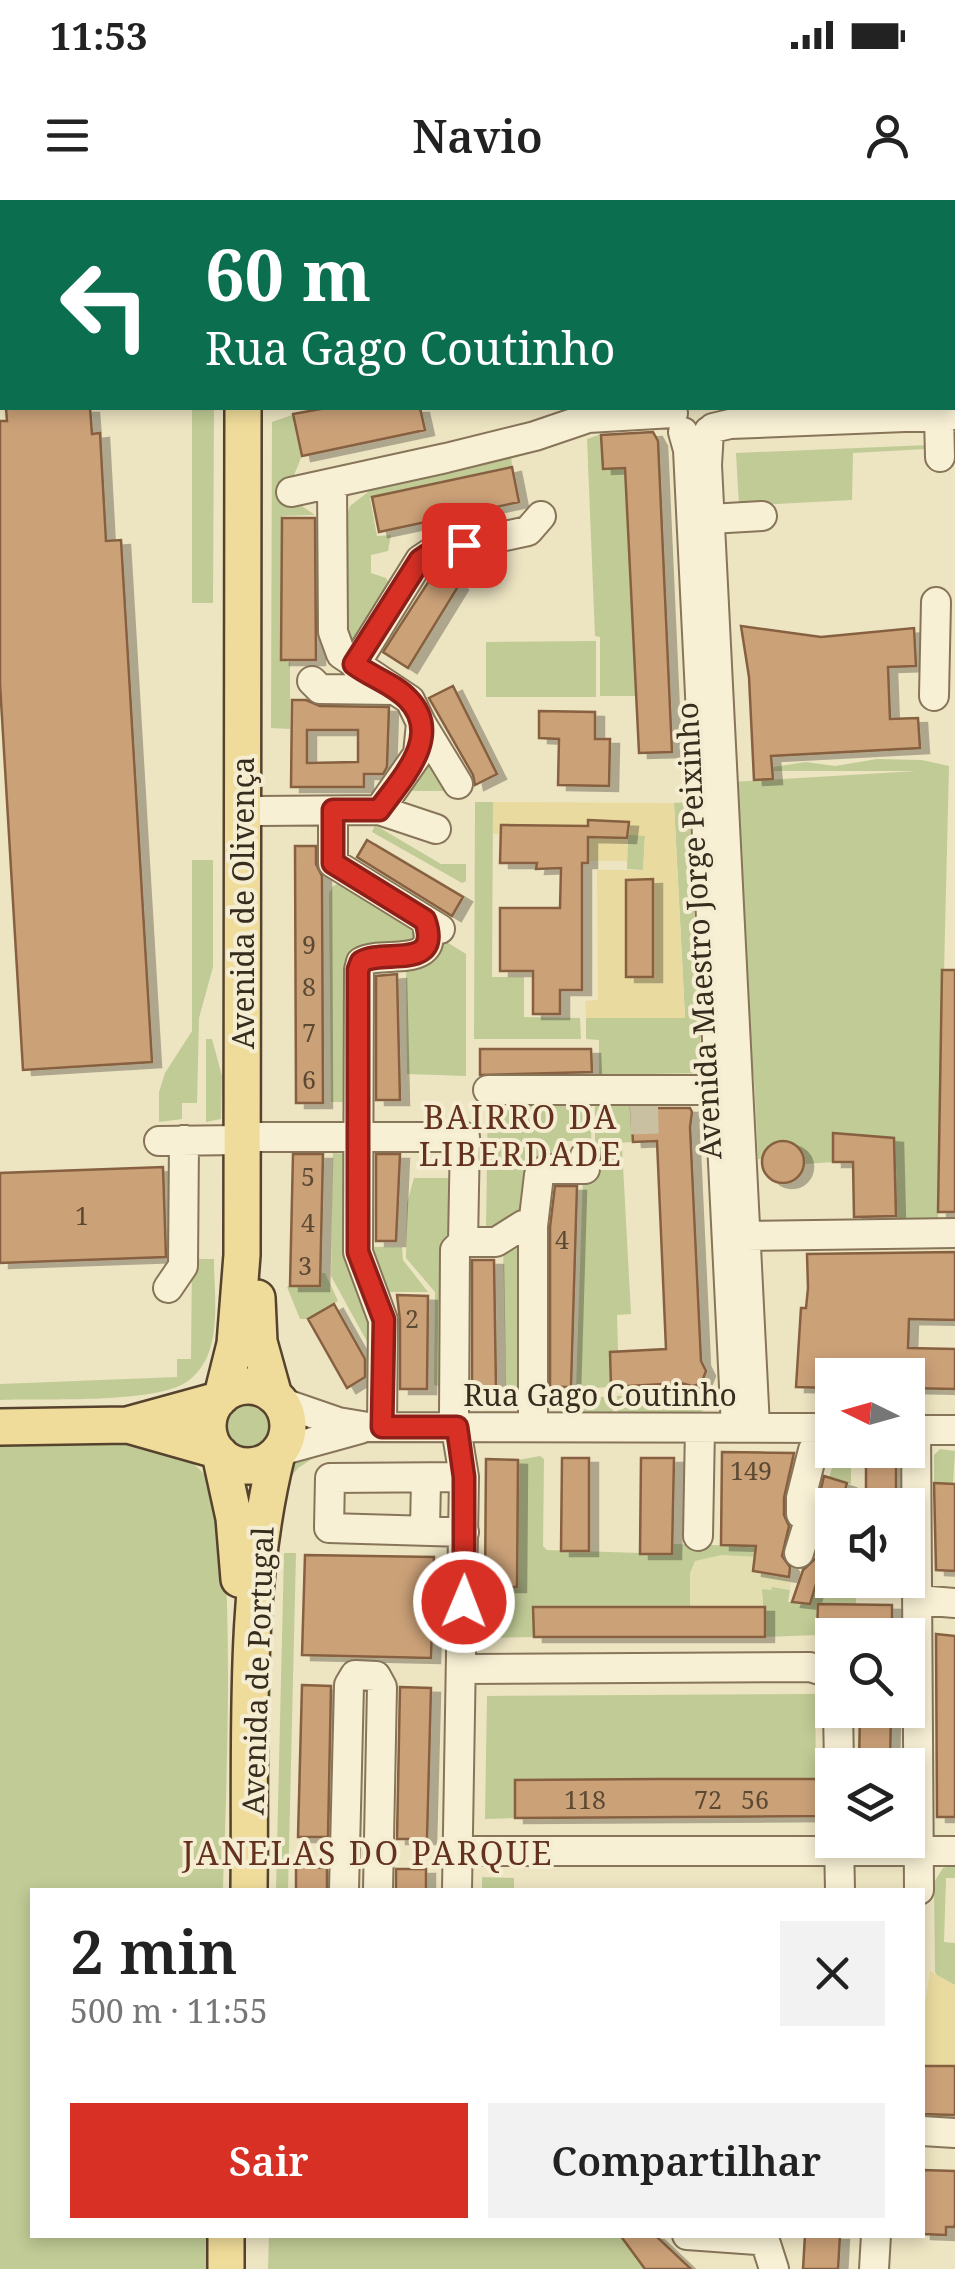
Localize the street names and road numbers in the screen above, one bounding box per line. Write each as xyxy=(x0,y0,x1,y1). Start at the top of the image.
street label: Avenida Maestro Jorge Peixinho xyxy=(666,701,730,1161)
street label: Avenida de Olivença xyxy=(222,757,263,1049)
street label: Rua Gago Coutinho xyxy=(463,1374,737,1415)
street label: Avenida de Portugal xyxy=(231,1526,283,1816)

